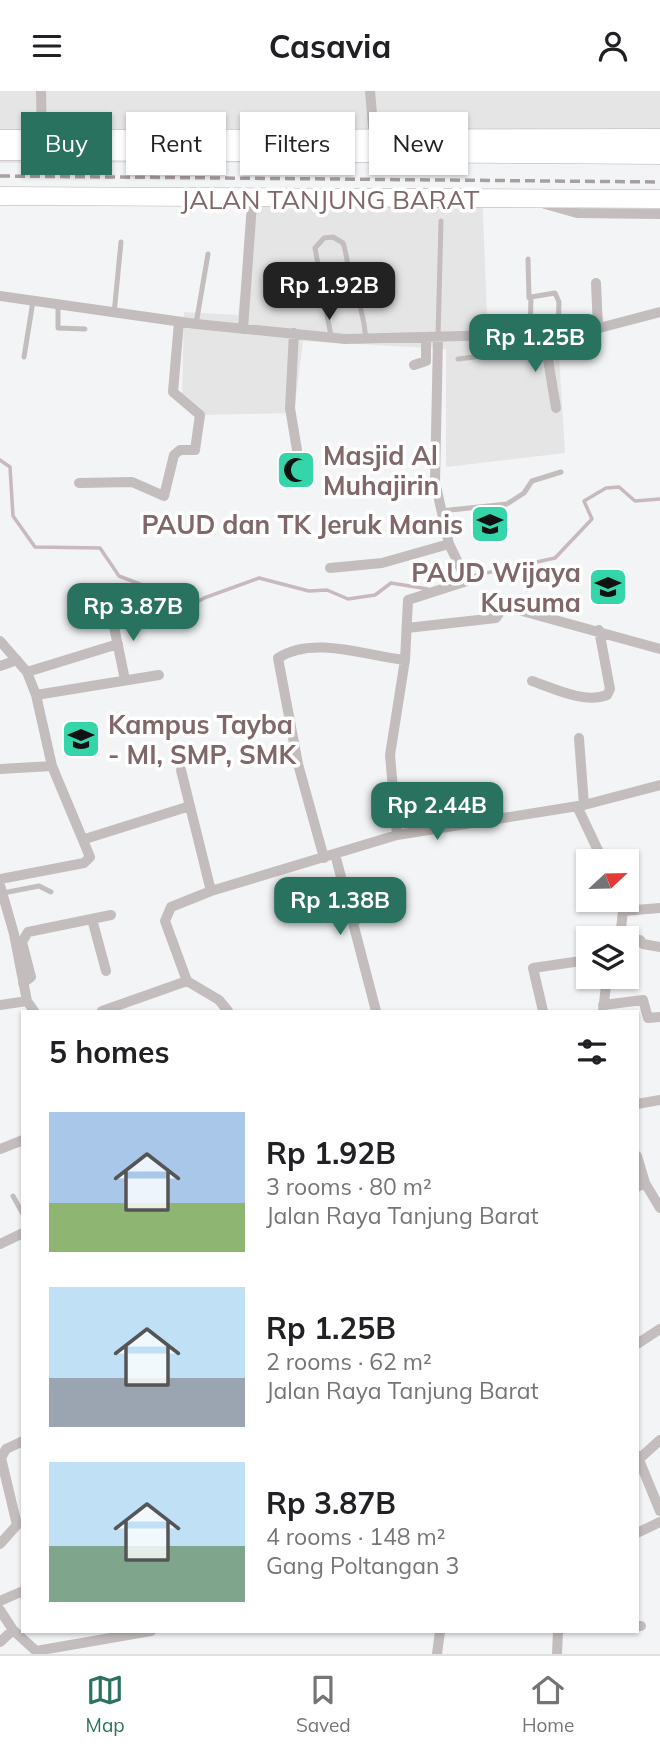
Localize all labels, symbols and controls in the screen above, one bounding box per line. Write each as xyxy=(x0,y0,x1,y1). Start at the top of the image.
text: Casavia xyxy=(269,26,391,66)
icon: menu xyxy=(28,27,66,65)
icon: person xyxy=(594,27,632,65)
chip: Buy xyxy=(21,112,112,175)
chip: Rent xyxy=(126,112,226,175)
chip: Filters xyxy=(240,112,355,175)
chip: New xyxy=(369,112,468,175)
street label: JALAN TANJUNG BARAT xyxy=(181,183,480,216)
pin: Rp 1.92B xyxy=(257,263,401,322)
text: Rp 1.92B xyxy=(279,270,379,299)
pin: Rp 1.25B xyxy=(463,315,607,374)
text: Rp 1.25B xyxy=(485,322,585,351)
place label: Masjid Al Muhajirin xyxy=(323,439,439,502)
mosque icon: Masjid Al Muhajirin xyxy=(275,449,317,491)
school or university icon: PAUD dan TK Jeruk Manis xyxy=(469,503,511,545)
place label: PAUD dan TK Jeruk Manis xyxy=(141,508,463,541)
place label: PAUD Wijaya Kusuma xyxy=(411,556,581,619)
school or university icon: PAUD Wijaya Kusuma xyxy=(587,566,629,608)
pin: Rp 3.87B xyxy=(61,583,205,643)
text: Rp 3.87B xyxy=(83,591,183,620)
place label: Kampus Tayba - MI, SMP, SMK xyxy=(108,708,297,771)
school or university icon: Kampus Tayba - MI, SMP, SMK xyxy=(60,718,102,760)
pin: Rp 2.44B xyxy=(365,783,509,842)
text: Rp 2.44B xyxy=(387,790,487,819)
north arrow xyxy=(576,849,639,912)
map controls xyxy=(576,849,639,989)
pin: Rp 1.38B xyxy=(268,877,412,937)
text: Rp 1.38B xyxy=(290,885,390,914)
button: layers xyxy=(576,926,639,989)
text: 5 homes xyxy=(49,1033,170,1071)
icon: filters xyxy=(573,1033,611,1071)
text: Rp 1.92B xyxy=(266,1134,396,1172)
icon: home xyxy=(105,1140,189,1224)
text: 3 rooms · 80 m² xyxy=(266,1172,432,1201)
text: Jalan Raya Tanjung Barat xyxy=(266,1201,539,1230)
text: Rp 1.25B xyxy=(266,1309,396,1347)
icon: home xyxy=(105,1315,189,1399)
text: 2 rooms · 62 m² xyxy=(266,1347,432,1376)
text: Jalan Raya Tanjung Barat xyxy=(266,1376,539,1405)
text: Rp 3.87B xyxy=(266,1484,396,1522)
icon: home xyxy=(105,1490,189,1574)
text: 4 rooms · 148 m² xyxy=(266,1522,446,1551)
text: Gang Poltangan 3 xyxy=(266,1551,459,1580)
tab: Map xyxy=(86,1671,125,1737)
tab: Saved xyxy=(296,1671,351,1737)
tab: Home xyxy=(522,1671,574,1737)

